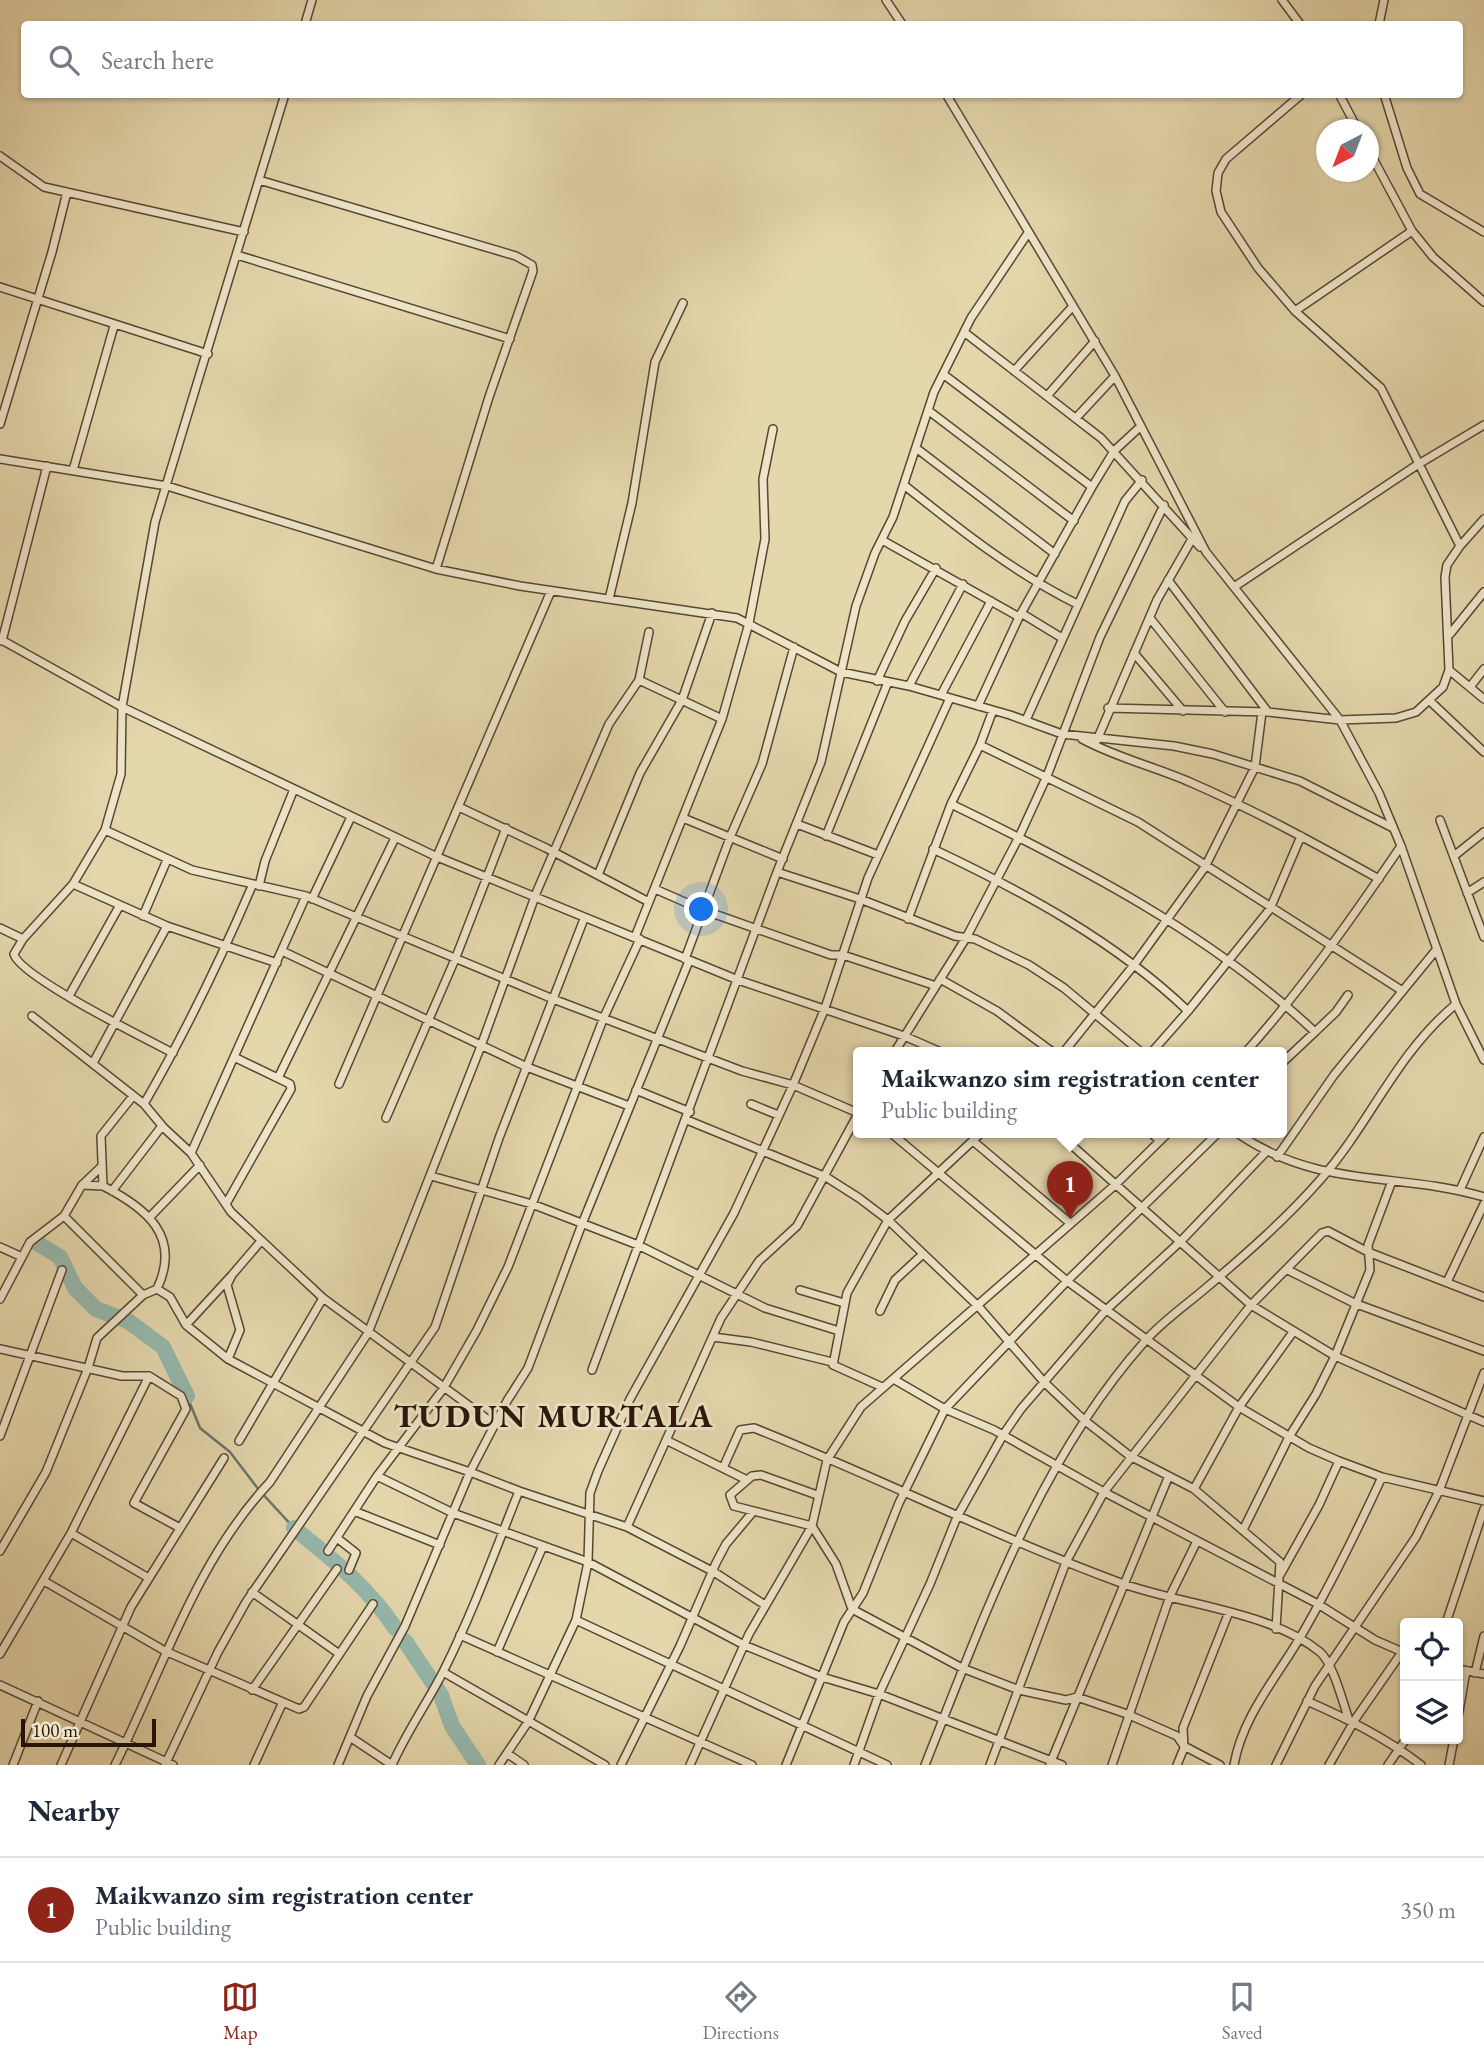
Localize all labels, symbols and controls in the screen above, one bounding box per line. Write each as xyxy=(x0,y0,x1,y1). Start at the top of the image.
search box xyxy=(21,21,1463,98)
icon: search xyxy=(45,41,83,79)
text: Search here xyxy=(101,43,214,77)
north arrow xyxy=(1316,119,1379,182)
your location xyxy=(684,892,718,926)
popup xyxy=(853,1047,1287,1138)
text: Maikwanzo sim registration center xyxy=(881,1061,1259,1095)
text: Public building xyxy=(881,1095,1017,1125)
pin: 1 xyxy=(1047,1161,1093,1219)
district label: TUDUN MURTALA xyxy=(393,1394,715,1437)
map controls xyxy=(1400,1618,1463,1744)
button: locate xyxy=(1400,1618,1463,1681)
button: layers xyxy=(1400,1681,1463,1744)
scale bar xyxy=(21,1716,156,1748)
text: 100 m xyxy=(32,1718,78,1743)
text: Nearby xyxy=(28,1791,120,1830)
text: Maikwanzo sim registration center xyxy=(95,1878,473,1912)
text: 1 xyxy=(45,1895,57,1925)
text: 350 m xyxy=(1400,1895,1456,1925)
text: Public building xyxy=(95,1912,231,1942)
tab: Map xyxy=(221,1978,259,2045)
tab: Directions xyxy=(702,1978,779,2045)
tab: Saved xyxy=(1222,1978,1263,2045)

